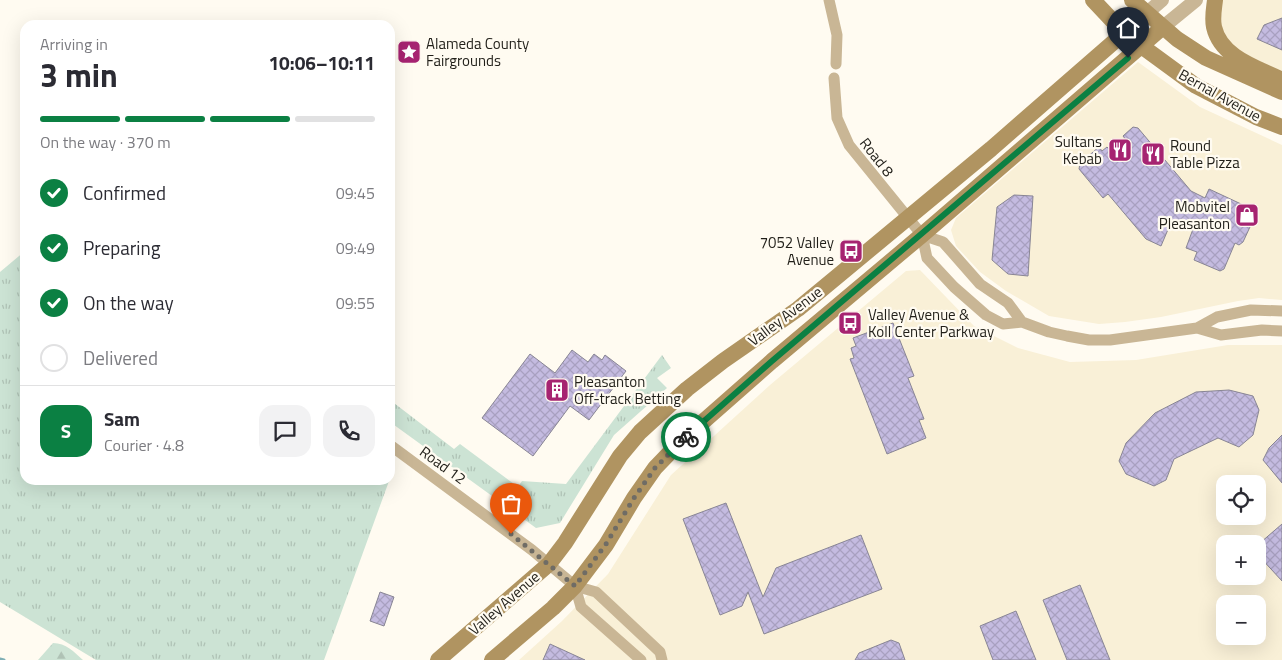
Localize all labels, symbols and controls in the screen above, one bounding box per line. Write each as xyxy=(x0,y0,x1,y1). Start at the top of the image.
pin xyxy=(1107,7,1149,58)
icon: home xyxy=(1114,14,1142,42)
text: Arriving in xyxy=(40,32,108,56)
place label: Alameda County Fairgrounds xyxy=(426,32,529,72)
place icon: Alameda County Fairgrounds xyxy=(396,39,422,65)
text: 10:06–10:11 xyxy=(268,48,375,77)
text: 3 min xyxy=(40,51,118,99)
street label: Bernal Avenue xyxy=(1175,63,1265,127)
text: On the way · 370 m xyxy=(40,130,171,154)
place label: Sultans Kebab xyxy=(1055,130,1102,170)
street label: Road 8 xyxy=(854,133,900,181)
place label: Round Table Pizza xyxy=(1170,134,1240,174)
restaurant icon: Sultans Kebab xyxy=(1107,137,1133,163)
restaurant icon: Round Table Pizza xyxy=(1140,141,1166,167)
text: Confirmed xyxy=(83,178,166,207)
icon: check xyxy=(40,179,68,207)
text: 09:45 xyxy=(336,181,375,205)
place label: Mobvitel Pleasanton xyxy=(1159,195,1230,235)
shop icon: Mobvitel Pleasanton xyxy=(1234,202,1260,228)
place label: 7052 Valley Avenue xyxy=(760,231,834,271)
text: Preparing xyxy=(83,233,160,262)
icon: check xyxy=(40,234,68,262)
text: 09:49 xyxy=(336,236,375,260)
bus stop icon: 7052 Valley Avenue xyxy=(838,238,864,264)
street label: Valley Avenue xyxy=(743,280,827,352)
text: On the way xyxy=(83,288,174,317)
icon: check xyxy=(40,289,68,317)
text: 09:55 xyxy=(336,291,375,315)
place label: Valley Avenue & Koll Center Parkway xyxy=(868,303,994,343)
bus stop icon: Valley Avenue & Koll Center Parkway xyxy=(837,310,863,336)
text: Delivered xyxy=(83,343,158,372)
place label: Pleasanton Off-track Betting xyxy=(574,370,681,410)
building icon: Pleasanton Off-track Betting xyxy=(544,377,570,403)
text: Sam xyxy=(104,404,140,433)
button: chat xyxy=(259,405,311,457)
button: phone xyxy=(323,405,375,457)
courier xyxy=(661,412,711,462)
text: S xyxy=(61,416,71,445)
icon: bike xyxy=(672,423,700,451)
text: Courier · 4.8 xyxy=(104,433,184,457)
street label: Road 12 xyxy=(415,440,471,490)
map controls xyxy=(1216,475,1266,645)
button: locate xyxy=(1216,475,1266,525)
pin xyxy=(490,483,532,534)
icon: bag xyxy=(497,490,525,518)
button: + xyxy=(1216,535,1266,585)
street label: Valley Avenue xyxy=(463,566,545,640)
button: − xyxy=(1216,595,1266,645)

